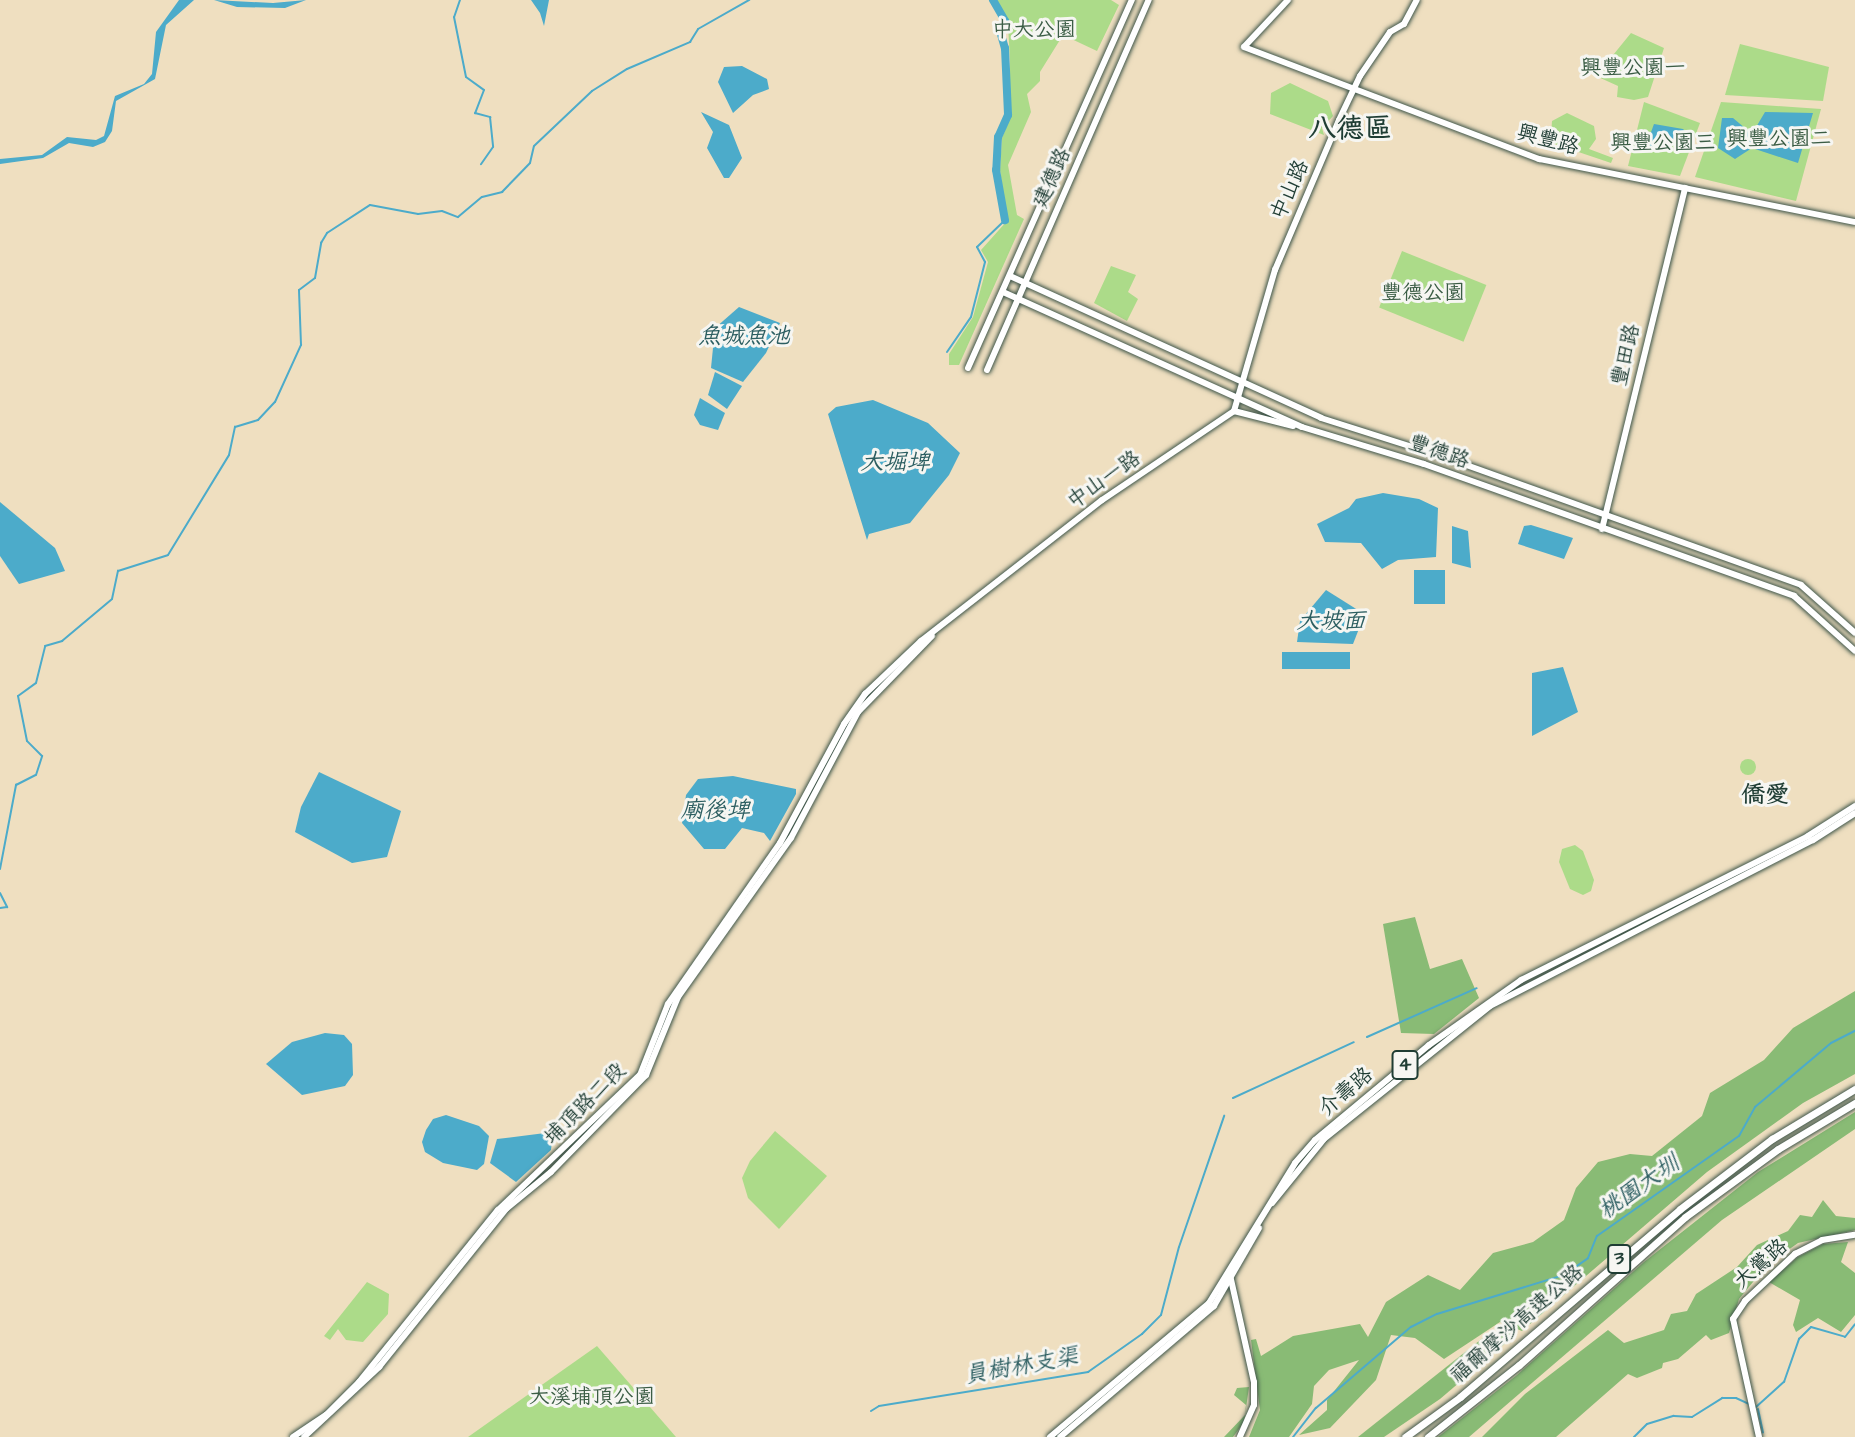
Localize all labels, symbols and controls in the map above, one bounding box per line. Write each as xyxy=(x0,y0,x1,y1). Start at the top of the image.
park label: 中大公園 xyxy=(992,17,1076,43)
park label: 興豐公園一 xyxy=(1581,55,1685,81)
district label: 八德區 xyxy=(1308,112,1392,146)
street label: 興豐路 xyxy=(1514,120,1582,160)
park label: 興豐公園二 xyxy=(1727,126,1831,152)
park label: 興豐公園三 xyxy=(1611,130,1715,156)
street label: 建德路 xyxy=(1028,144,1076,212)
street label: 中山路 xyxy=(1266,156,1314,224)
park label: 豐德公園 xyxy=(1381,280,1465,306)
street label: 豐田路 xyxy=(1607,321,1645,389)
water label: 魚城魚池 xyxy=(698,322,790,350)
street label: 豐德路 xyxy=(1405,430,1473,474)
street label: 中山一路 xyxy=(1062,446,1146,514)
water label: 大堀埤 xyxy=(861,448,929,476)
water label: 大坡面 xyxy=(1297,607,1365,635)
district label: 僑愛 xyxy=(1741,782,1789,810)
water label: 廟後埤 xyxy=(681,796,749,824)
road number: 4 xyxy=(1391,1050,1419,1080)
street label: 埔頂路二段 xyxy=(539,1058,631,1150)
street label: 介壽路 xyxy=(1314,1062,1378,1122)
water label: 桃園大圳 xyxy=(1593,1149,1685,1225)
street label: 大鶯路 xyxy=(1729,1234,1793,1294)
road number: 3 xyxy=(1607,1244,1631,1274)
street label: 福爾摩沙高速公路 xyxy=(1445,1259,1589,1389)
water label: 員樹林支渠 xyxy=(962,1342,1080,1390)
park label: 大溪埔頂公園 xyxy=(529,1384,655,1410)

